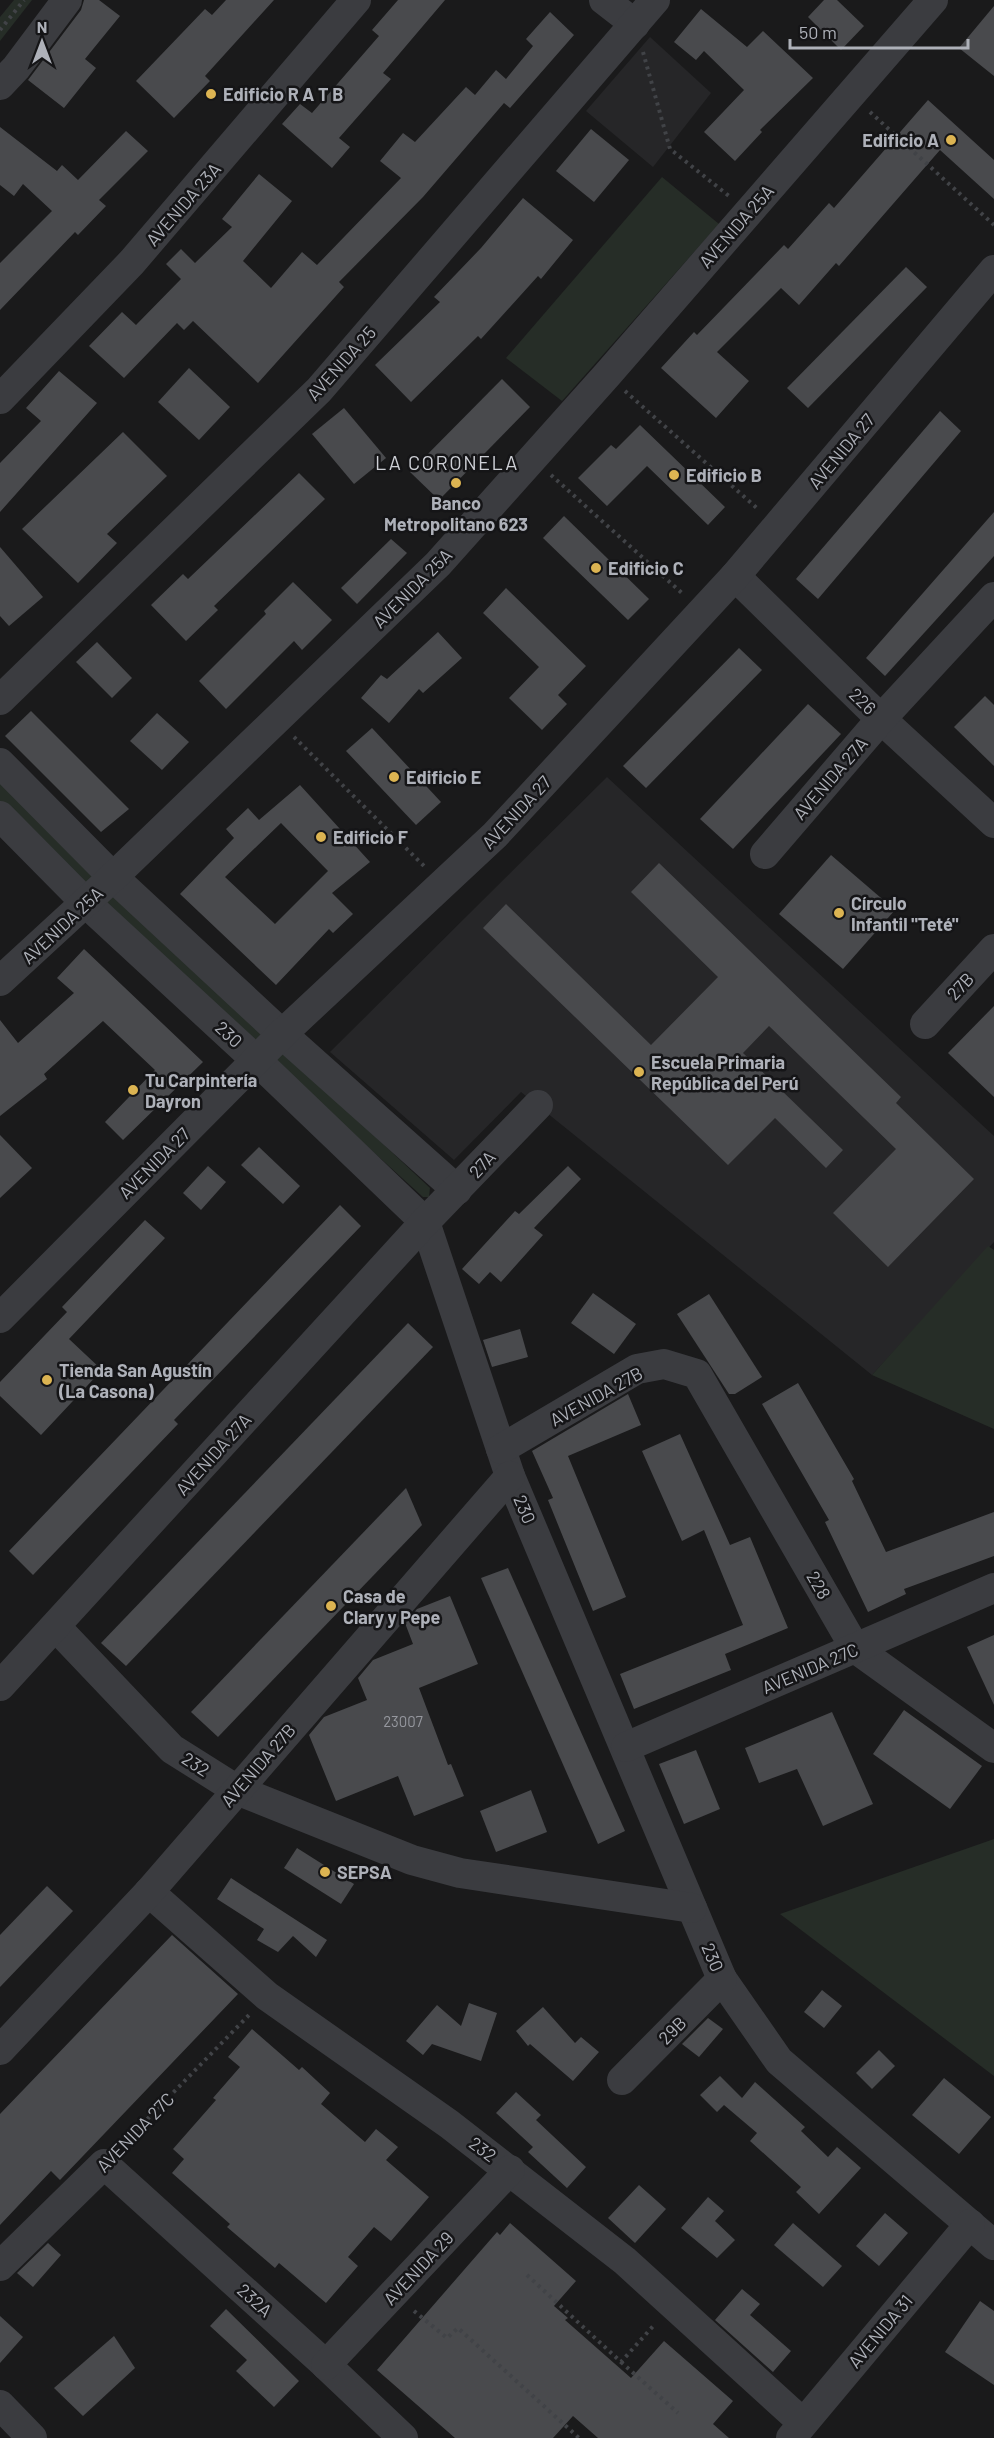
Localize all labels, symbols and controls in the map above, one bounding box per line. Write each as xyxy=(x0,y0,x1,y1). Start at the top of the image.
north arrow xyxy=(12,12,72,72)
scale bar xyxy=(790,12,968,50)
text: N xyxy=(37,17,47,36)
text: 50 m xyxy=(799,21,837,43)
place label: Edificio R A T B xyxy=(223,83,343,105)
marker: Edificio R A T B xyxy=(204,87,218,101)
place label: Edificio A xyxy=(862,129,939,151)
marker: Edificio A xyxy=(944,133,958,147)
street label: AVENIDA 23A xyxy=(141,158,225,250)
street label: AVENIDA 25A xyxy=(694,180,778,272)
street label: AVENIDA 25 xyxy=(302,321,380,405)
street label: AVENIDA 27 xyxy=(803,408,879,493)
district label: LA CORONELA xyxy=(375,450,519,474)
place label: Edificio B xyxy=(686,464,762,486)
marker: Edificio B xyxy=(667,468,681,482)
marker: Banco Metropolitano 623 xyxy=(449,476,463,490)
place label: Banco Metropolitano 623 xyxy=(384,492,528,535)
street label: AVENIDA 25A xyxy=(368,544,456,632)
place label: Edificio C xyxy=(608,557,684,579)
marker: Edificio C xyxy=(589,561,603,575)
street label: 226 xyxy=(845,683,881,719)
street label: AVENIDA 27A xyxy=(788,732,872,824)
place label: Edificio E xyxy=(406,766,481,788)
marker: Edificio E xyxy=(387,770,401,784)
street label: AVENIDA 27 xyxy=(477,771,556,853)
place label: Edificio F xyxy=(333,826,408,848)
marker: Edificio F xyxy=(314,830,328,844)
street label: AVENIDA 25A xyxy=(17,882,107,968)
place label: Círculo Infantil "Teté" xyxy=(851,892,959,935)
marker: Círculo Infantil "Teté" xyxy=(832,906,846,920)
street label: 27B xyxy=(942,968,978,1004)
street label: 230 xyxy=(211,1016,247,1052)
place label: Escuela Primaria República del Perú xyxy=(651,1051,799,1094)
marker: Escuela Primaria República del Perú xyxy=(632,1065,646,1079)
place label: Tu Carpintería Dayron xyxy=(145,1069,257,1112)
marker: Tu Carpintería Dayron xyxy=(126,1083,140,1097)
street label: AVENIDA 27 xyxy=(114,1123,194,1203)
street label: 27A xyxy=(464,1146,500,1182)
place label: Tienda San Agustín (La Casona) xyxy=(58,1359,212,1402)
street label: AVENIDA 27B xyxy=(546,1361,646,1431)
marker: Tienda San Agustín (La Casona) xyxy=(40,1373,54,1387)
street label: AVENIDA 27A xyxy=(171,1409,255,1499)
street label: 230 xyxy=(509,1491,541,1527)
street label: 228 xyxy=(802,1567,836,1603)
place label: Casa de Clary y Pepe xyxy=(343,1585,440,1628)
marker: Casa de Clary y Pepe xyxy=(324,1599,338,1613)
street label: AVENIDA 27C xyxy=(759,1638,861,1698)
house number: 23007 xyxy=(383,1712,423,1730)
street label: AVENIDA 27B xyxy=(216,1719,300,1811)
street label: 232 xyxy=(178,1747,214,1781)
place label: SEPSA xyxy=(337,1861,392,1883)
marker: SEPSA xyxy=(318,1865,332,1879)
street label: 230 xyxy=(697,1939,729,1975)
street label: 29B xyxy=(654,2012,690,2048)
street label: AVENIDA 27C xyxy=(91,2088,179,2176)
street label: 232 xyxy=(465,2132,501,2166)
street label: AVENIDA 29 xyxy=(378,2227,458,2309)
street label: 232A xyxy=(233,2279,277,2321)
street label: AVENIDA 31 xyxy=(843,2290,917,2372)

